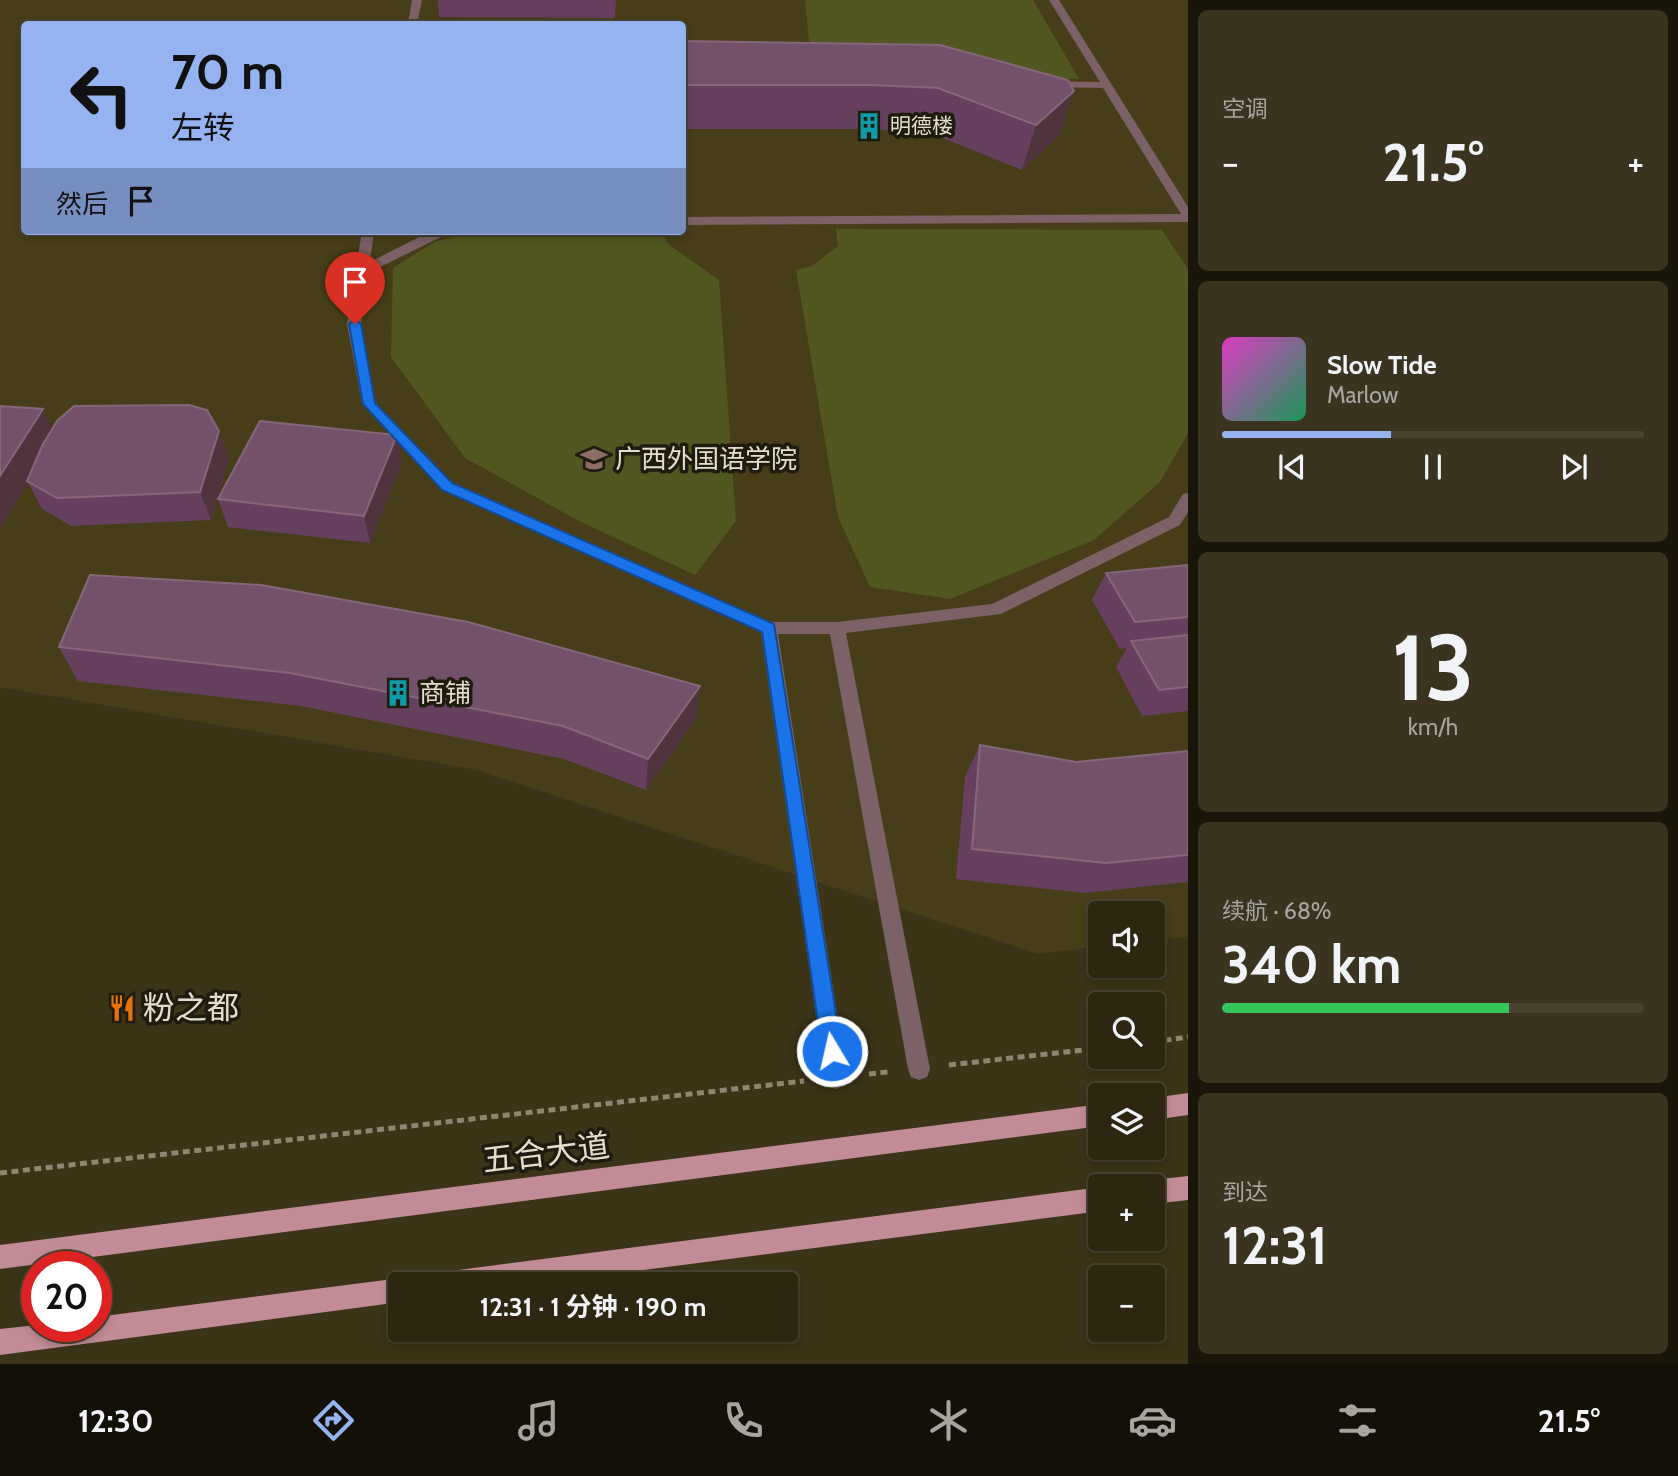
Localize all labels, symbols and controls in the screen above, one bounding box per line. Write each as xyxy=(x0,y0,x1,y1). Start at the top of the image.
text: 70 m xyxy=(171,42,284,101)
icon: left xyxy=(56,49,147,140)
text: 空调 xyxy=(1222,95,1268,123)
text: 左转 xyxy=(171,108,235,147)
building icon: 明德楼 xyxy=(854,111,884,141)
place label: 明德楼 xyxy=(890,113,953,138)
text: 21.5° xyxy=(1382,131,1484,194)
text: − xyxy=(1222,139,1239,186)
text: + xyxy=(1627,139,1644,186)
icon: arrive xyxy=(122,182,160,220)
text: 然后 xyxy=(56,188,108,220)
pin xyxy=(325,252,385,324)
icon: arrive xyxy=(336,263,374,301)
text: Slow Tide xyxy=(1327,349,1437,381)
text: Marlow xyxy=(1327,381,1398,409)
place label: 广西外国语学院 xyxy=(615,443,797,475)
school or university icon: 广西外国语学院 xyxy=(579,444,609,474)
icon: previous xyxy=(1273,448,1311,486)
icon: pause xyxy=(1414,448,1452,486)
icon: next xyxy=(1555,448,1593,486)
text: 13 xyxy=(1392,612,1474,723)
place label: 商铺 xyxy=(419,677,471,709)
building icon: 商铺 xyxy=(383,678,413,708)
text: km/h xyxy=(1408,713,1458,741)
text: 续航 · 68% xyxy=(1222,897,1332,925)
map controls xyxy=(1088,901,1165,1342)
button: sound xyxy=(1088,901,1165,978)
text: 340 km xyxy=(1222,933,1401,996)
place label: 粉之都 xyxy=(143,988,239,1027)
button: search xyxy=(1088,992,1165,1069)
restaurant icon: 粉之都 xyxy=(107,993,137,1023)
position arrow xyxy=(795,1014,869,1088)
button: layers xyxy=(1088,1083,1165,1160)
street label: 五合大道 xyxy=(480,1125,612,1180)
button: + xyxy=(1088,1174,1165,1251)
text: 到达 xyxy=(1222,1178,1268,1206)
text: 12:31 xyxy=(1222,1214,1327,1277)
speed limit sign: 20 xyxy=(21,1251,112,1342)
button: − xyxy=(1088,1265,1165,1342)
text: 12:31 · 1 分钟 · 190 m xyxy=(480,1291,706,1323)
icon: directions xyxy=(309,1396,358,1445)
icon: music xyxy=(514,1396,563,1445)
icon: phone xyxy=(719,1396,768,1445)
icon: climate xyxy=(924,1396,973,1445)
icon: car xyxy=(1128,1396,1177,1445)
icon: filters xyxy=(1333,1396,1382,1445)
text: 12:30 xyxy=(78,1401,154,1440)
text: 21.5° xyxy=(1538,1401,1600,1440)

